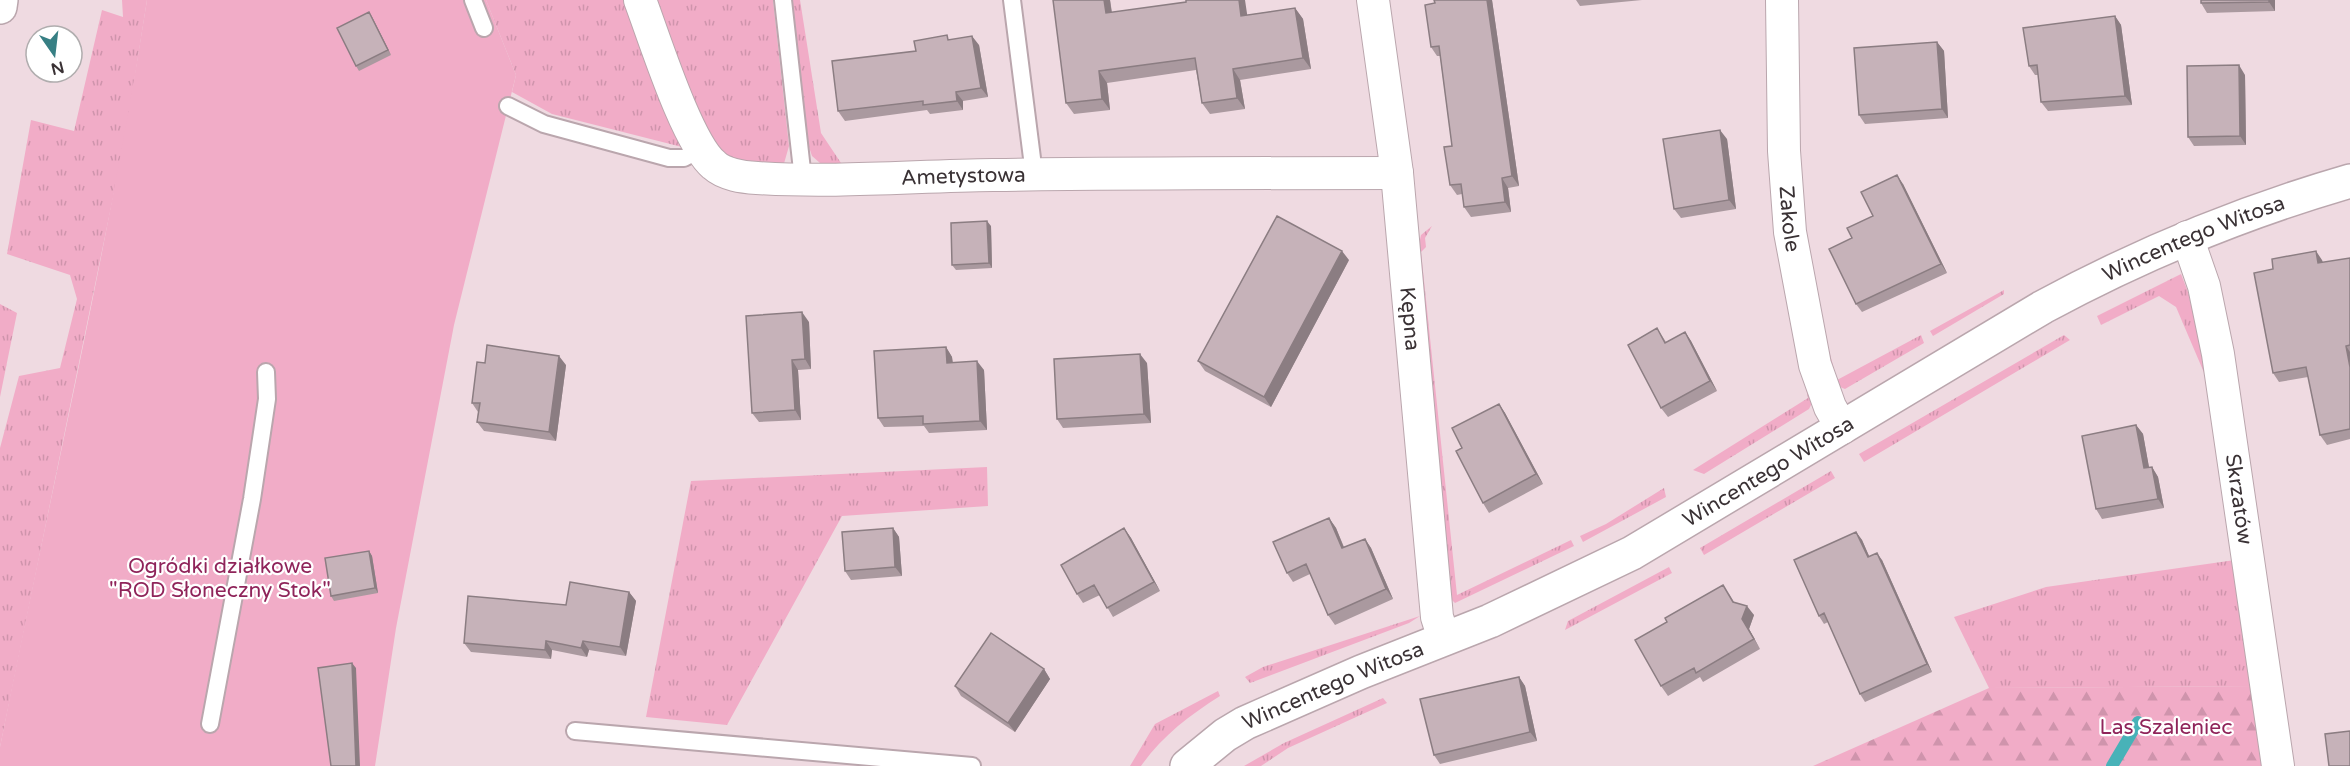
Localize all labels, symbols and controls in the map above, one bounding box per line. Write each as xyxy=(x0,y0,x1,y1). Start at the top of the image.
north arrow xyxy=(24,24,84,84)
text: N xyxy=(49,56,66,79)
street label: Ametystowa xyxy=(900,163,1026,191)
street label: Zakole xyxy=(1774,185,1806,254)
street label: Wincentego Witosa xyxy=(2099,190,2288,287)
street label: Kępna xyxy=(1394,286,1425,352)
street label: Wincentego Witosa xyxy=(1679,411,1858,533)
street label: Skrzatów xyxy=(2220,452,2258,547)
park label: Ogródki działkowe "ROD Słoneczny Stok" xyxy=(109,554,331,603)
street label: Wincentego Witosa xyxy=(1239,636,1427,736)
park label: Las Szaleniec xyxy=(2100,715,2232,740)

